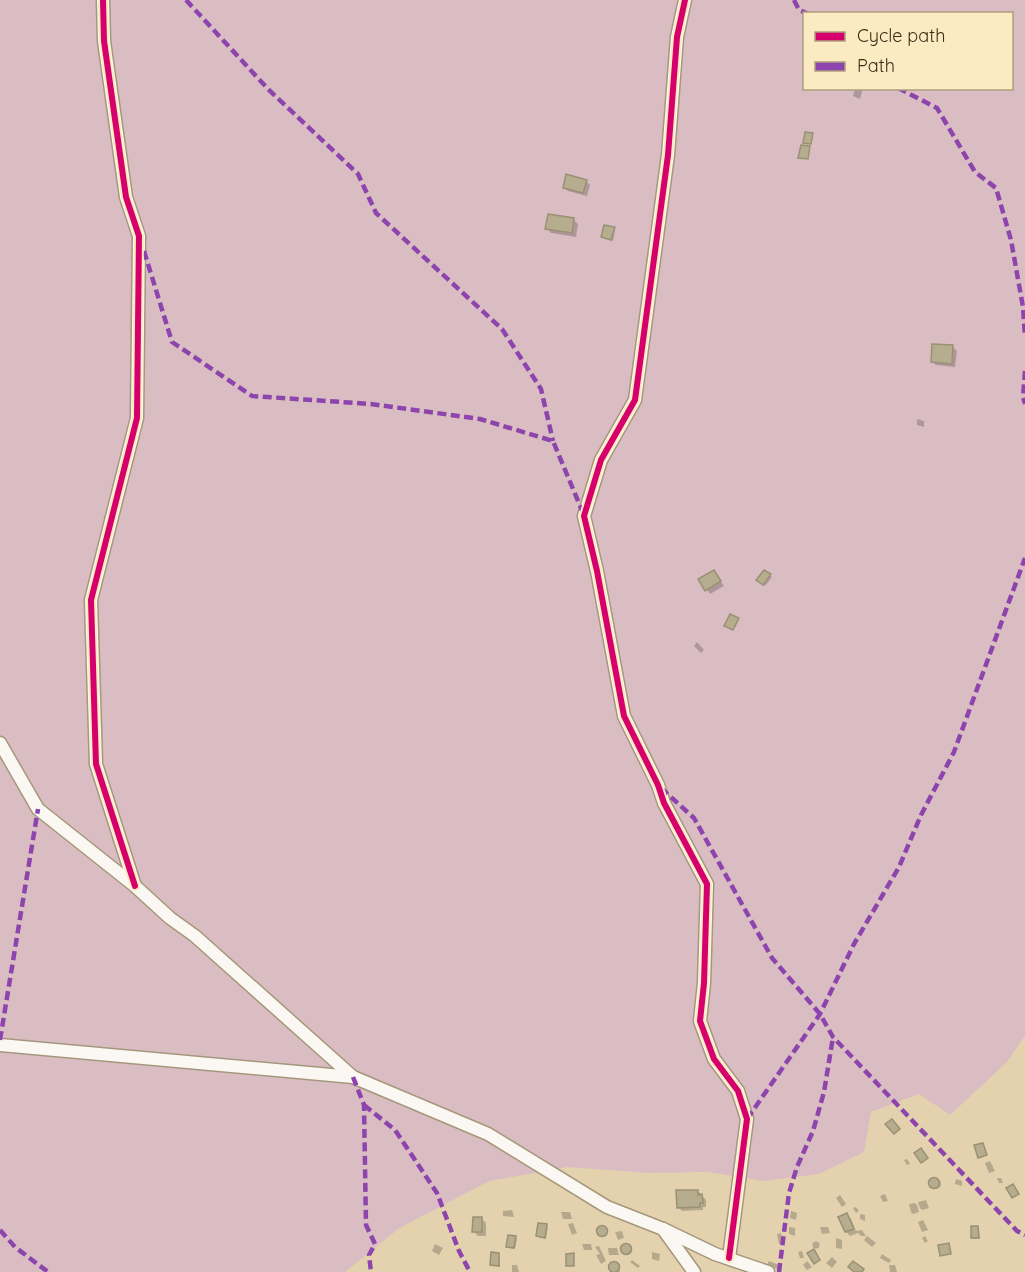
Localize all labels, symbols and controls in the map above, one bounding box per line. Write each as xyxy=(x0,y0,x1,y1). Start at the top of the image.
legend xyxy=(803,12,1013,90)
text: Cycle path xyxy=(857,24,945,47)
text: Path xyxy=(857,54,895,77)

